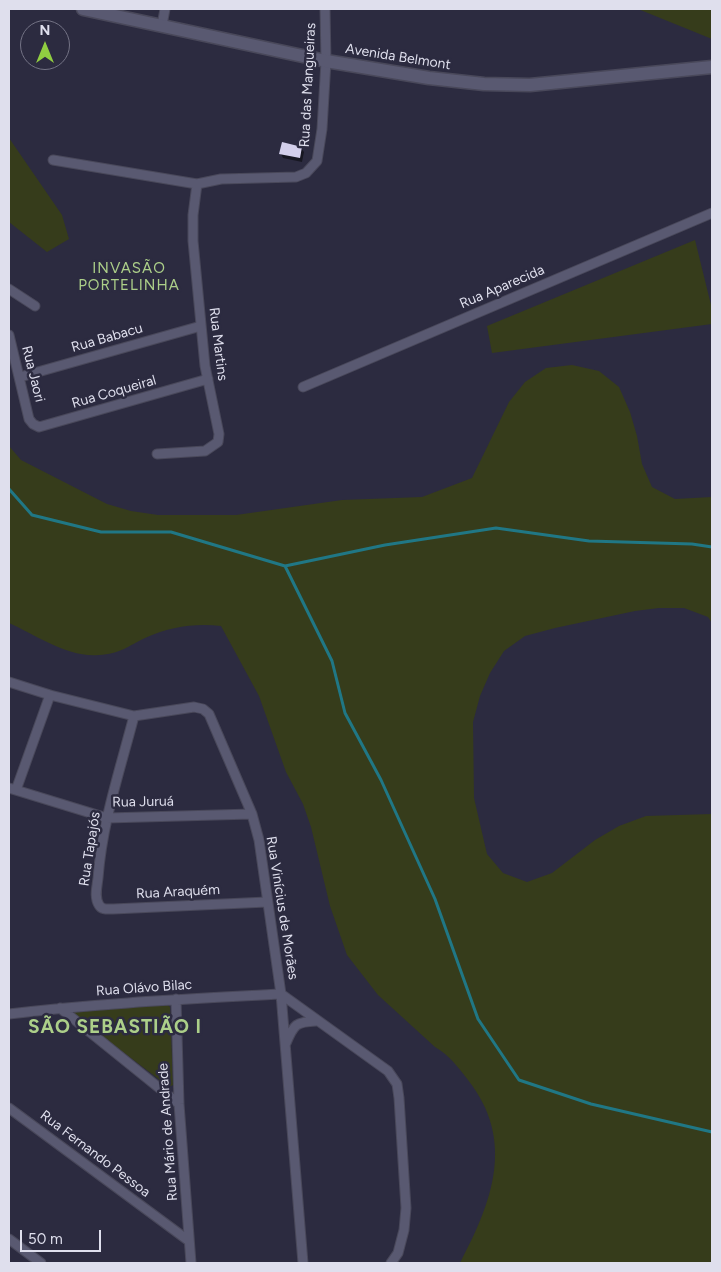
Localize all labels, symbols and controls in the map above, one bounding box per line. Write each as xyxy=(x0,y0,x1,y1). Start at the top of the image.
north arrow xyxy=(20,20,70,70)
text: N xyxy=(40,22,50,39)
street label: Rua das Mangueiras xyxy=(296,22,320,148)
street label: Avenida Belmont xyxy=(344,40,452,74)
district label: INVASÃO PORTELINHA xyxy=(77,260,181,295)
street label: Rua Aparecida xyxy=(457,262,547,312)
street label: Rua Martins xyxy=(205,306,231,382)
street label: Rua Babacu xyxy=(69,320,145,356)
street label: Rua Jaori xyxy=(18,344,48,404)
street label: Rua Coqueiral xyxy=(70,372,158,412)
street label: Rua Juruá xyxy=(112,793,174,811)
street label: Rua Tapajós xyxy=(76,811,104,887)
street label: Rua Vinícius de Morães xyxy=(262,835,302,981)
street label: Rua Araquém xyxy=(136,881,220,903)
street label: Rua Olávo Bilac xyxy=(95,976,193,1000)
district label: SÃO SEBASTIÃO I xyxy=(26,1016,204,1038)
street label: Rua Mário de Andrade xyxy=(155,1062,181,1202)
street label: Rua Fernando Pessoa xyxy=(37,1107,153,1201)
scale bar xyxy=(22,1220,104,1252)
text: 50 m xyxy=(28,1230,63,1248)

